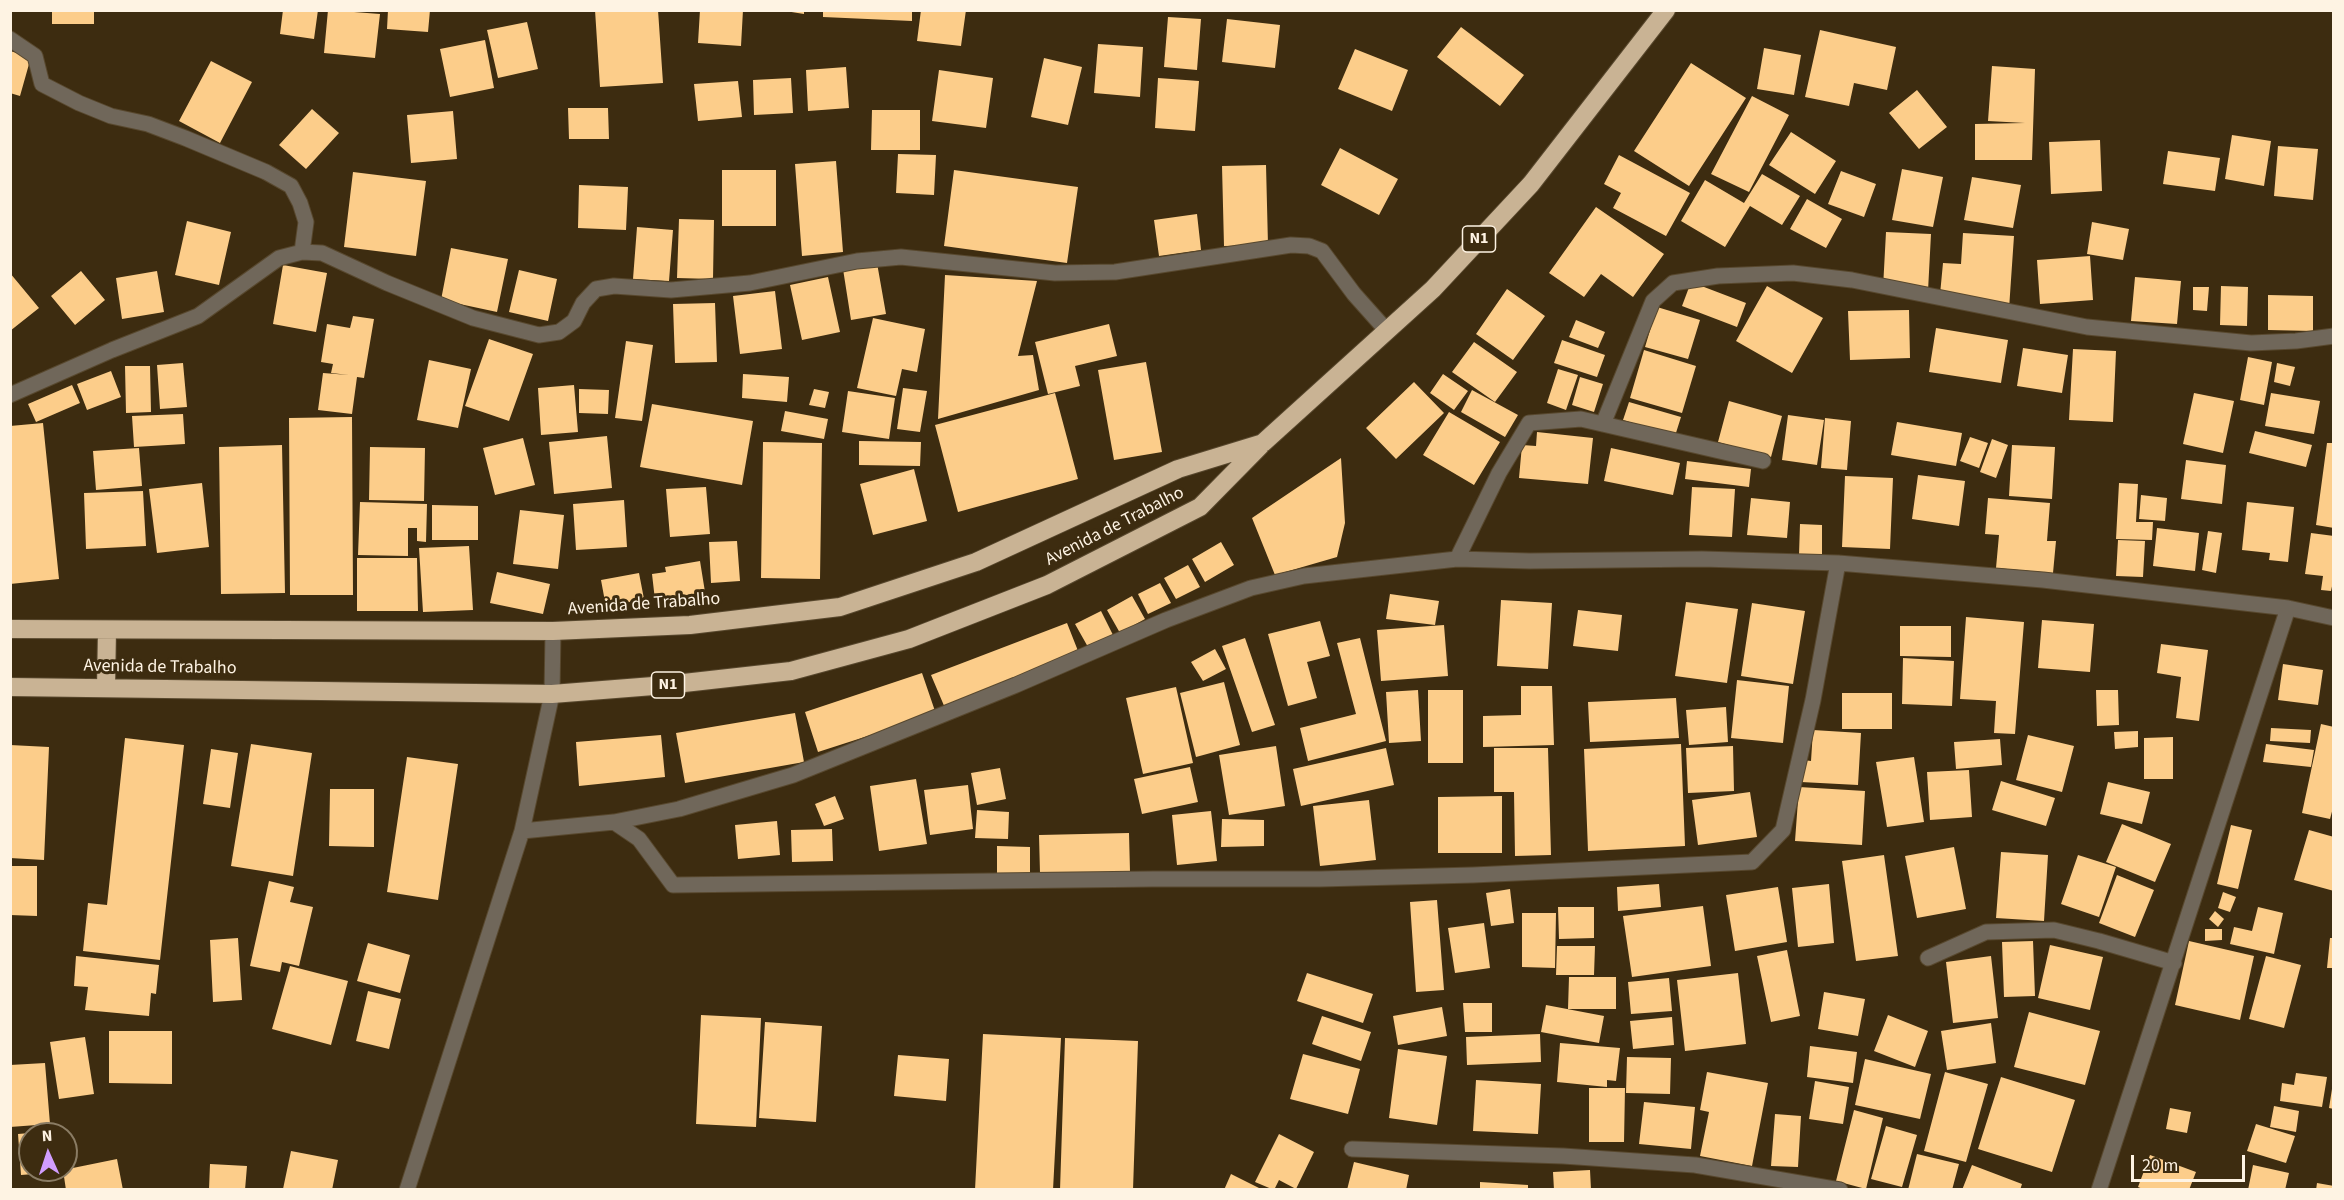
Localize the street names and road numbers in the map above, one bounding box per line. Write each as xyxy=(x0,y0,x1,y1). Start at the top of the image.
road number: N1 xyxy=(1462,226,1496,252)
street label: Avenida de Trabalho xyxy=(1042,483,1188,571)
street label: Avenida de Trabalho xyxy=(567,589,721,621)
street label: Avenida de Trabalho xyxy=(83,656,237,680)
road number: N1 xyxy=(652,672,684,698)

